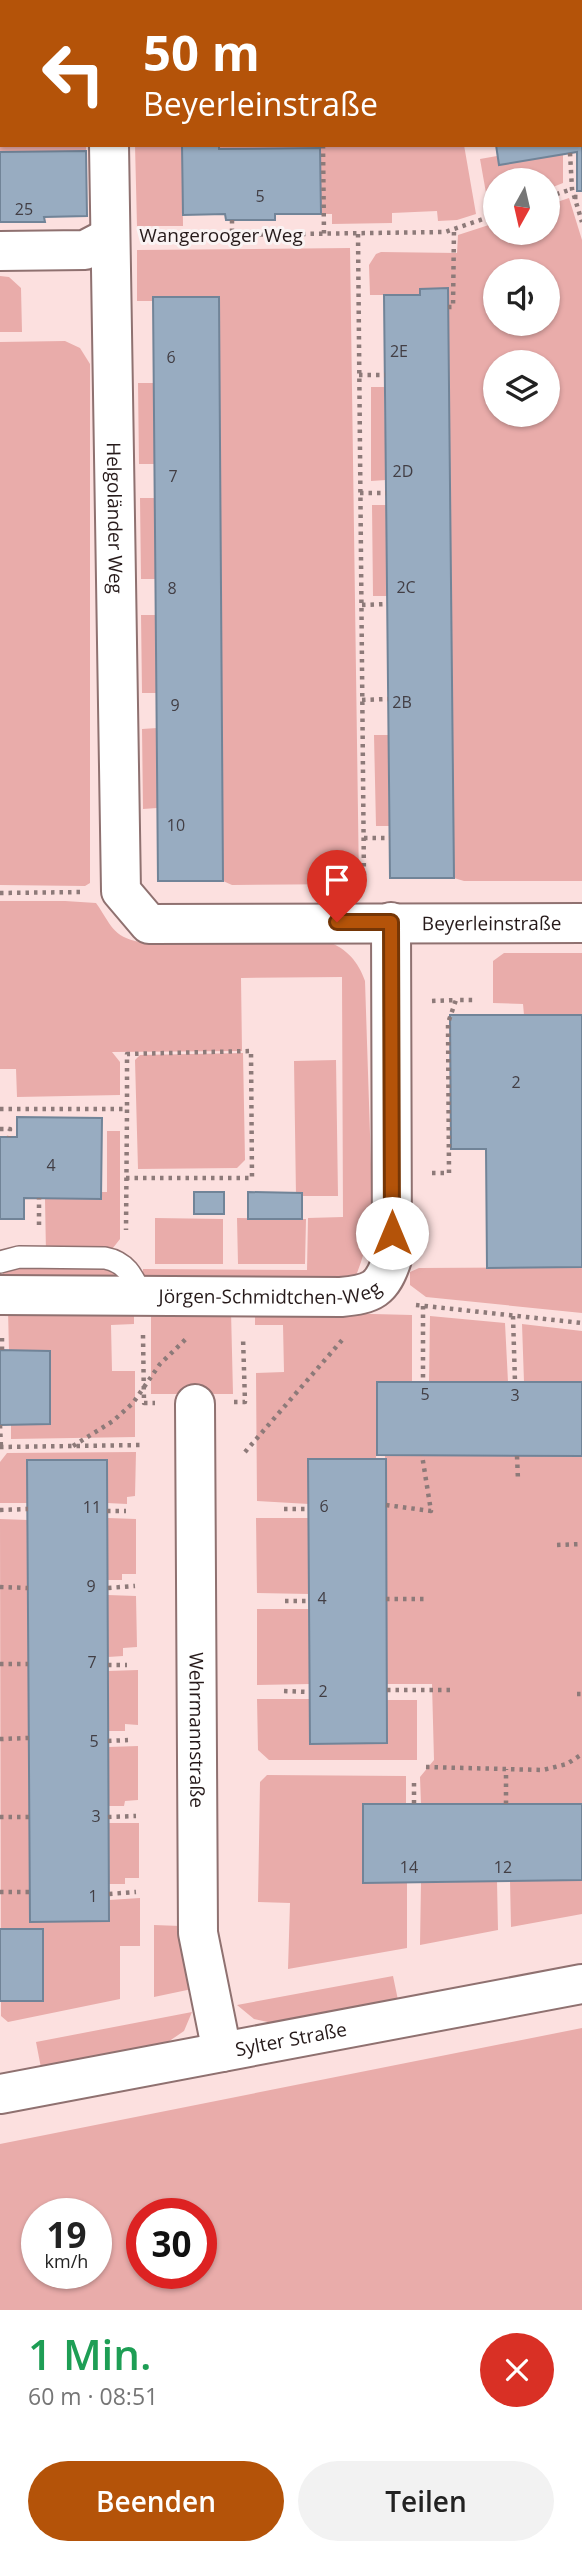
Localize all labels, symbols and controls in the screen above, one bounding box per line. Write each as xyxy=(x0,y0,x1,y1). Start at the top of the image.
text: 50 m xyxy=(143,19,260,85)
icon: left xyxy=(28,28,119,119)
text: Beyerleinstraße xyxy=(143,82,378,125)
north arrow xyxy=(483,168,560,245)
map controls xyxy=(483,168,560,427)
house number: 5 xyxy=(255,185,265,207)
house number: 25 xyxy=(15,198,33,220)
street label: Wangerooger Weg xyxy=(139,222,303,248)
button: sound xyxy=(483,259,560,336)
house number: 2E xyxy=(390,340,408,362)
house number: 6 xyxy=(166,346,176,368)
button: layers xyxy=(483,350,560,427)
street label: Helgoländer Weg xyxy=(101,442,129,594)
house number: 2D xyxy=(393,460,413,482)
house number: 7 xyxy=(168,465,178,487)
house number: 2C xyxy=(396,576,416,598)
house number: 8 xyxy=(167,577,177,599)
house number: 2B xyxy=(392,691,412,713)
house number: 9 xyxy=(170,694,180,716)
house number: 10 xyxy=(167,814,185,836)
pin xyxy=(307,850,367,922)
icon: arrive xyxy=(318,861,356,899)
street label: Beyerleinstraße xyxy=(422,910,561,936)
house number: 2 xyxy=(511,1071,521,1093)
house number: 4 xyxy=(46,1154,56,1176)
position arrow xyxy=(355,1196,429,1270)
street label: Jörgen-Schmidtchen-Weg xyxy=(156,1275,387,1310)
house number: 5 xyxy=(420,1383,430,1405)
house number: 3 xyxy=(510,1384,520,1406)
house number: 6 xyxy=(319,1495,329,1517)
house number: 11 xyxy=(83,1496,101,1518)
house number: 9 xyxy=(86,1575,96,1597)
house number: 4 xyxy=(317,1587,327,1609)
house number: 7 xyxy=(87,1651,97,1673)
street label: Wehrmannstraße xyxy=(183,1652,210,1808)
house number: 2 xyxy=(318,1680,328,1702)
house number: 5 xyxy=(89,1730,99,1752)
house number: 3 xyxy=(91,1805,101,1827)
house number: 14 xyxy=(400,1856,418,1878)
house number: 12 xyxy=(494,1856,512,1878)
house number: 1 xyxy=(88,1885,98,1907)
street label: Sylter Straße xyxy=(233,2016,349,2062)
speed limit sign: 30 xyxy=(126,2198,217,2289)
text: 19 xyxy=(46,2211,87,2258)
text: km/h xyxy=(45,2249,88,2273)
text: 1 Min. xyxy=(28,2325,152,2382)
button: close xyxy=(480,2333,554,2407)
text: 60 m · 08:51 xyxy=(28,2380,158,2412)
button: Beenden xyxy=(28,2461,284,2541)
button: Teilen xyxy=(298,2461,554,2541)

